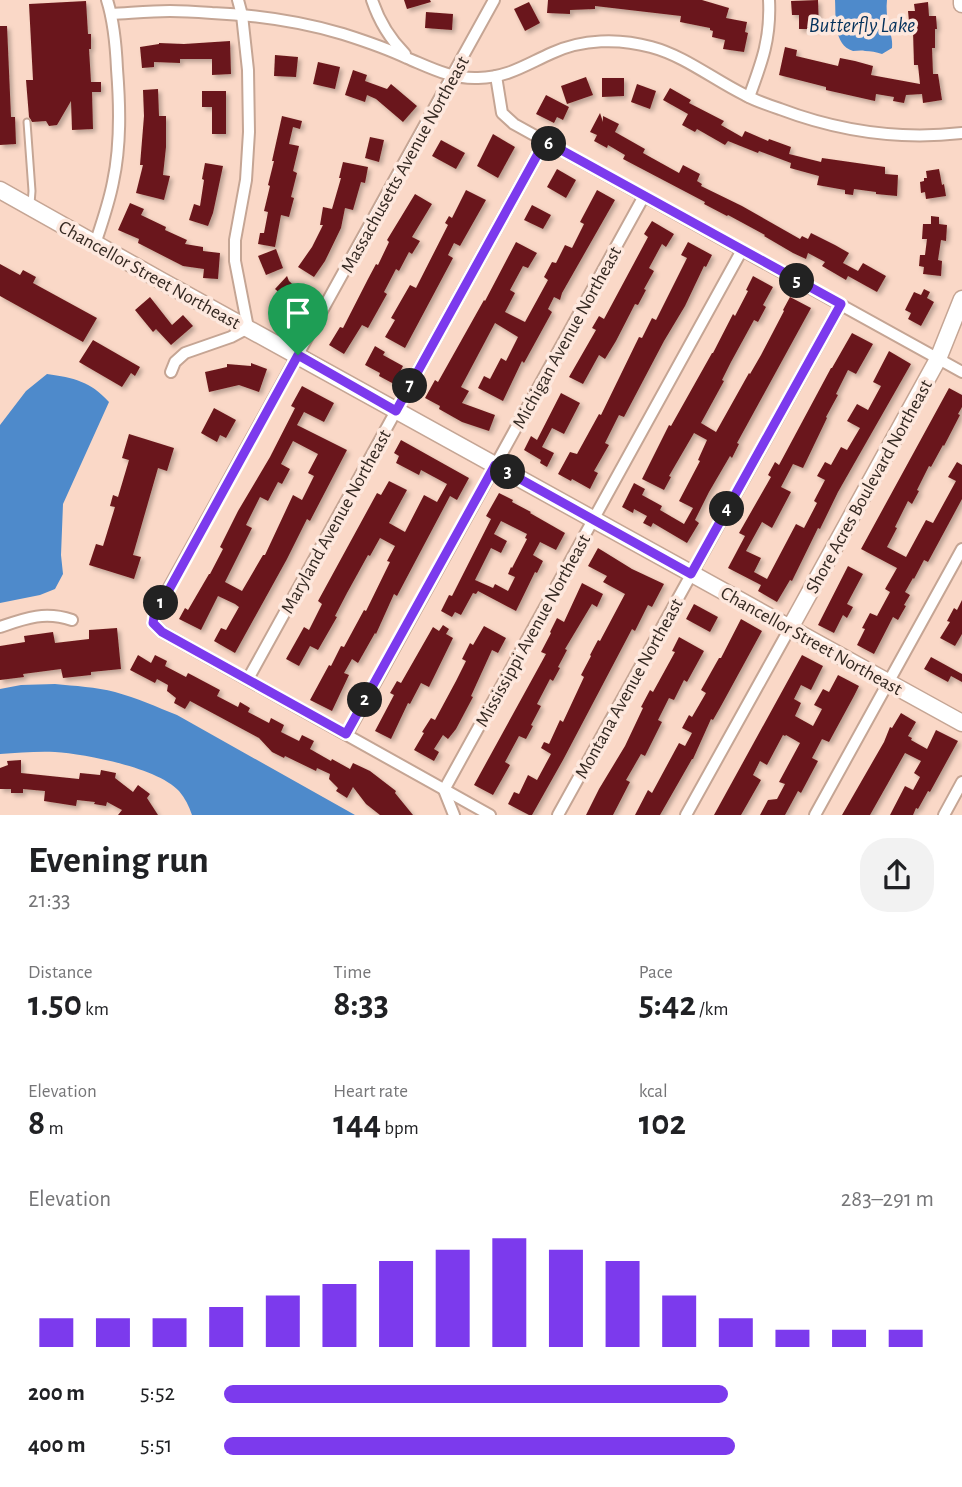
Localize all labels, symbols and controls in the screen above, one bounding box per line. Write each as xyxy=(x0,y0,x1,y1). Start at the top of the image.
water label: Butterfly Lake xyxy=(809,15,915,36)
street label: Massachusetts Avenue Northeast xyxy=(338,53,473,276)
pin: 6 xyxy=(532,127,566,162)
text: 6 xyxy=(544,134,553,153)
street label: Chancellor Street Northeast xyxy=(55,217,243,333)
street label: Michigan Avenue Northeast xyxy=(509,244,625,432)
pin: 5 xyxy=(780,264,814,298)
text: 5 xyxy=(792,271,801,290)
pin xyxy=(268,283,328,355)
icon: arrive xyxy=(279,294,317,332)
pin: 7 xyxy=(392,368,428,404)
text: 7 xyxy=(405,376,414,395)
street label: Shore Acres Boulevard Northeast xyxy=(803,377,936,597)
street label: Maryland Avenue Northeast xyxy=(278,427,395,617)
pin: 3 xyxy=(490,454,526,490)
text: 3 xyxy=(503,462,512,481)
pin: 4 xyxy=(710,491,744,526)
text: 4 xyxy=(722,499,731,518)
street label: Mississippi Avenue Northeast xyxy=(472,531,594,730)
street label: Chancellor Street Northeast xyxy=(717,583,905,699)
pin: 1 xyxy=(144,586,178,620)
text: 1 xyxy=(157,593,164,612)
street label: Montana Avenue Northeast xyxy=(572,595,687,782)
pin: 2 xyxy=(348,682,382,718)
text: 2 xyxy=(360,690,369,709)
button: share xyxy=(860,838,934,912)
text: Evening run xyxy=(28,842,209,880)
text: 21:33 xyxy=(28,889,71,912)
text: Distance xyxy=(28,963,92,982)
text: Time xyxy=(333,963,371,982)
text: Pace xyxy=(639,963,673,982)
text: 1.50 xyxy=(28,987,82,1022)
text: 8:33 xyxy=(333,987,389,1022)
text: 5:42 xyxy=(639,987,696,1022)
text: km xyxy=(82,1000,109,1019)
text: /km xyxy=(696,1000,728,1019)
text: Elevation xyxy=(28,1082,97,1101)
text: Heart rate xyxy=(333,1082,408,1101)
text: kcal xyxy=(639,1082,668,1101)
text: 8 xyxy=(28,1106,45,1141)
text: 144 xyxy=(333,1106,381,1141)
text: 102 xyxy=(639,1106,686,1141)
text: m xyxy=(45,1119,64,1138)
text: bpm xyxy=(381,1119,419,1138)
text: Elevation xyxy=(28,1188,111,1211)
text: 283–291 m xyxy=(841,1188,934,1211)
text: 200 m xyxy=(28,1382,85,1405)
text: 5:52 xyxy=(140,1382,175,1405)
text: 400 m xyxy=(28,1434,86,1457)
text: 5:51 xyxy=(140,1434,172,1457)

